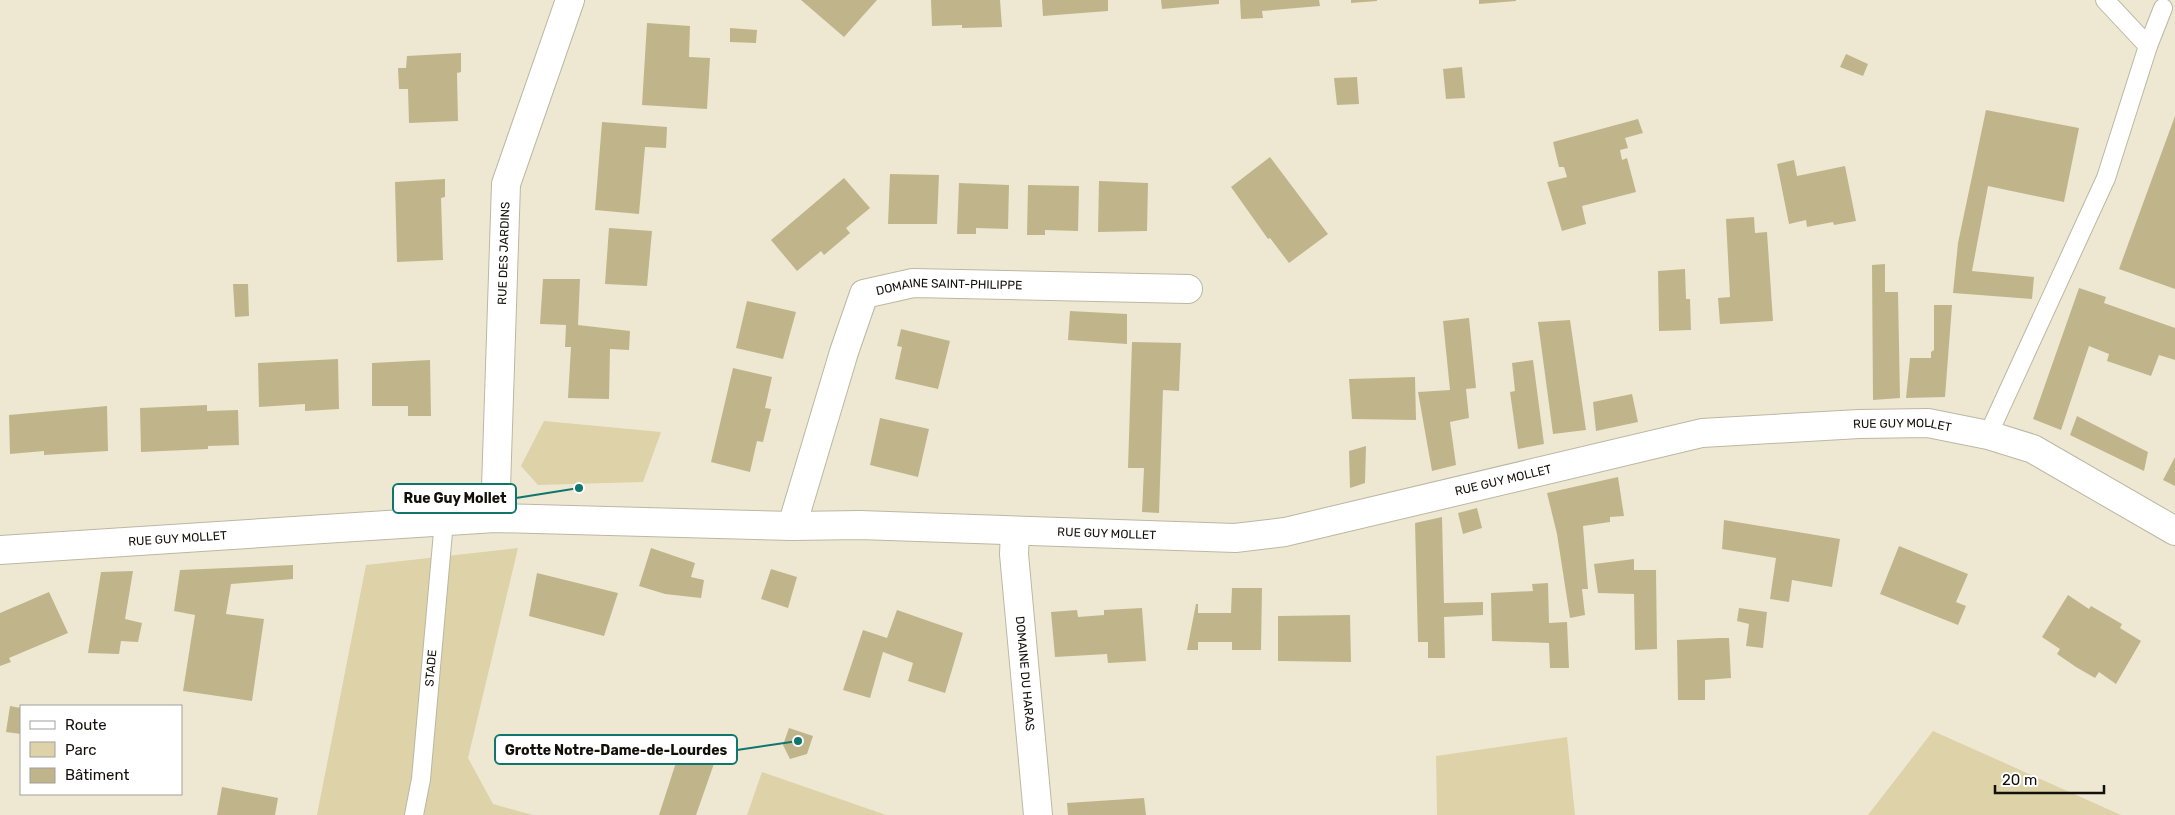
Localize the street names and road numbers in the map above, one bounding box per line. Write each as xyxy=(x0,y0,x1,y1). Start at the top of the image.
street label: RUE DES JARDINS xyxy=(495,201,512,305)
street label: DOMAINE SAINT-PHILIPPE xyxy=(875,276,1023,298)
street label: RUE GUY MOLLET xyxy=(1853,416,1953,435)
street label: RUE GUY MOLLET xyxy=(1453,462,1553,498)
street label: RUE GUY MOLLET xyxy=(1057,525,1156,542)
street label: RUE GUY MOLLET xyxy=(128,528,227,549)
street label: DOMAINE DU HARAS xyxy=(1013,615,1037,732)
street label: STADE xyxy=(422,649,440,687)

